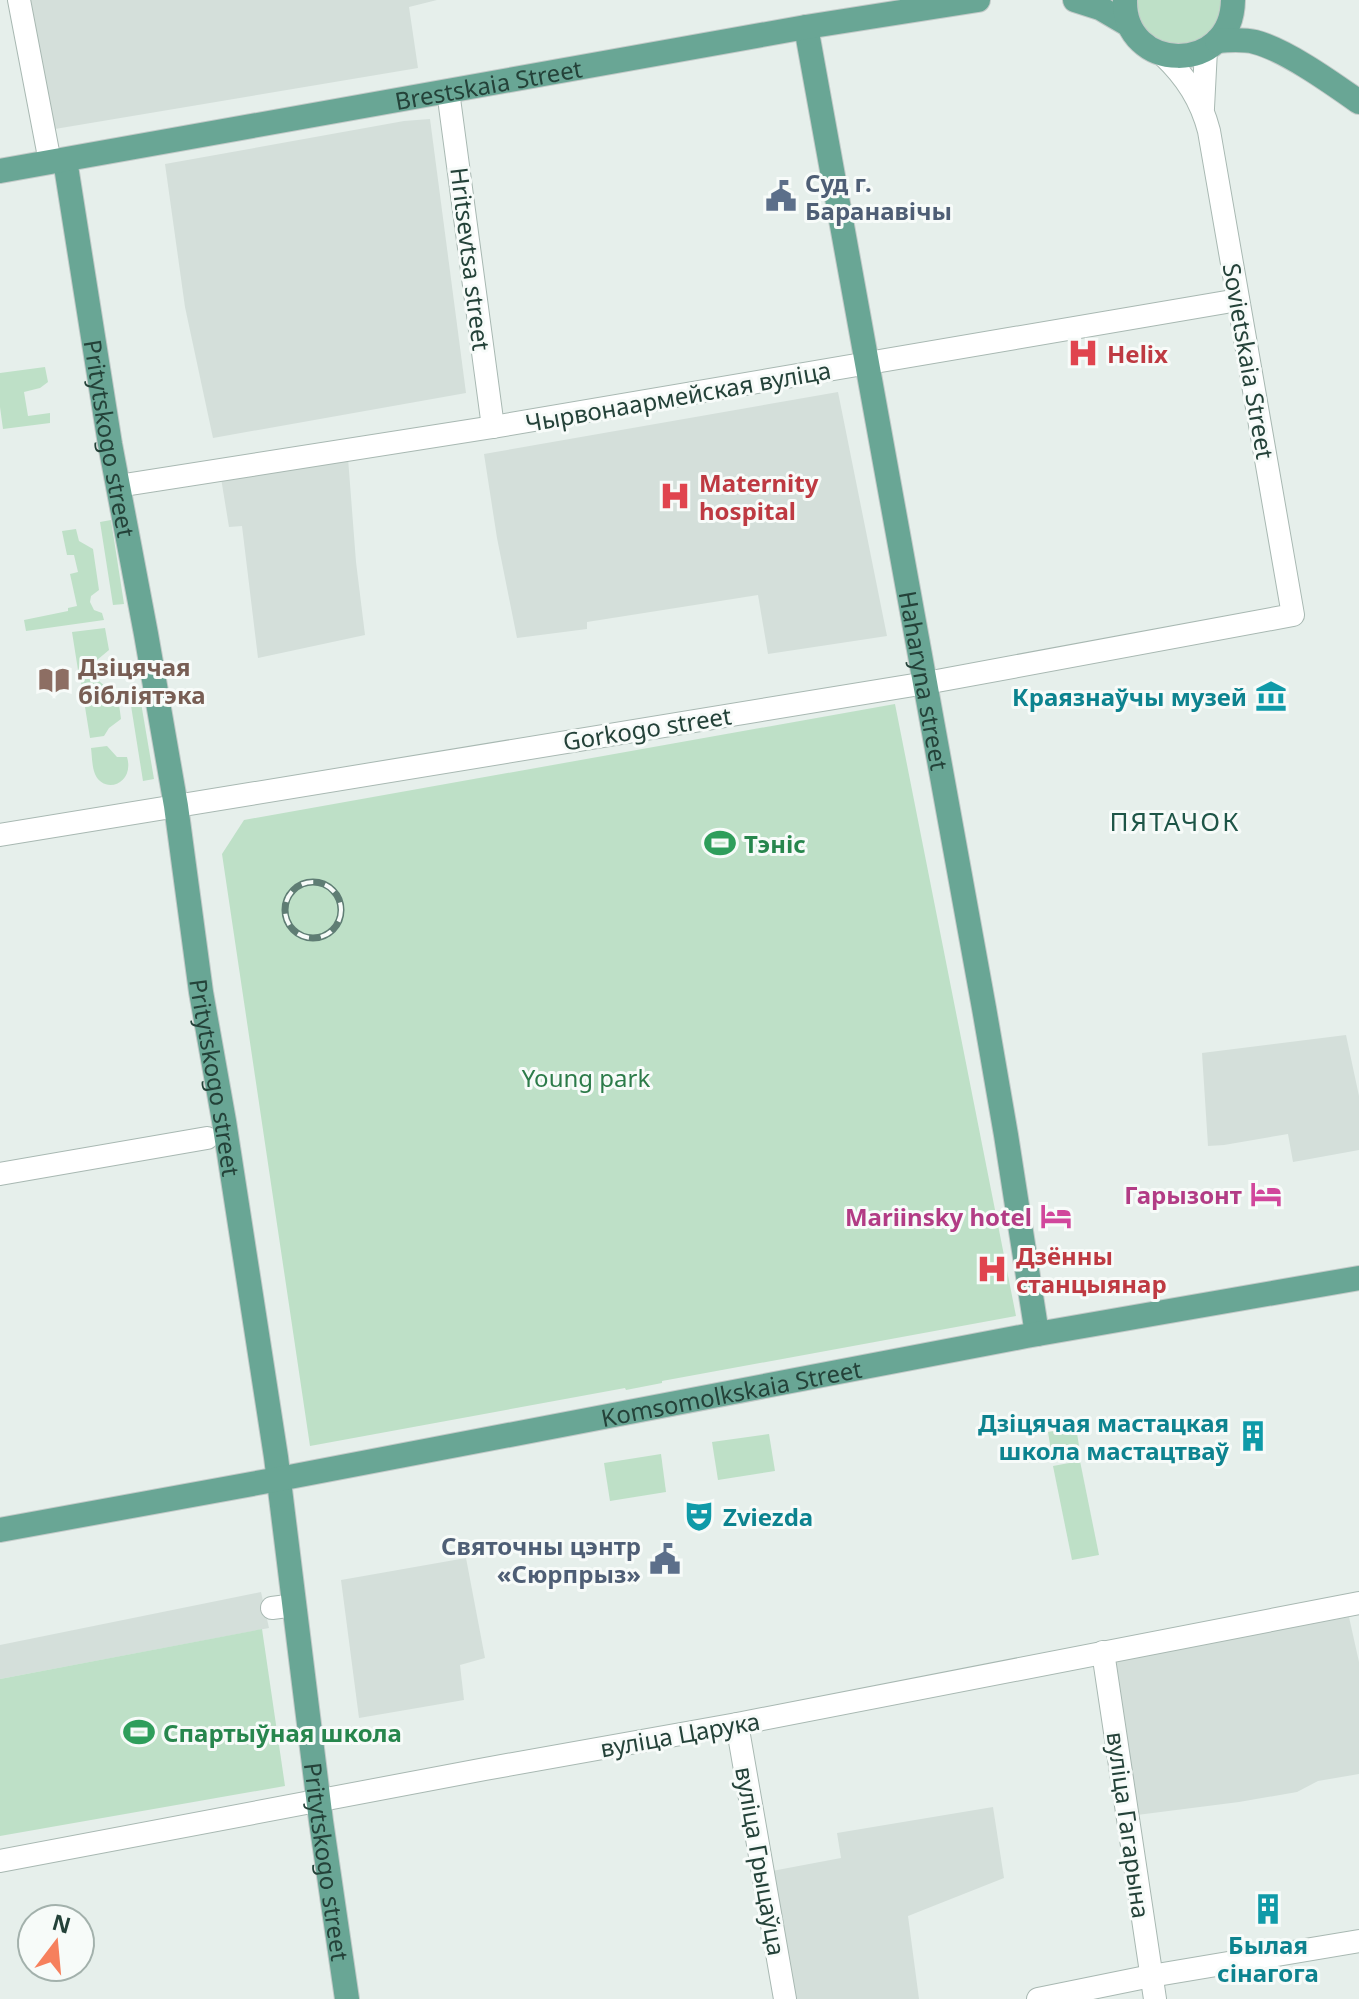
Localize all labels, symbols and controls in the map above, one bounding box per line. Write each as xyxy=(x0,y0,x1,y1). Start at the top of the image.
street label: Brestskaia Street xyxy=(392,51,585,117)
street label: Hritsevtsa street xyxy=(443,165,499,353)
place label: Суд г. Баранавічы xyxy=(805,166,952,227)
public building icon: Суд г. Баранавічы xyxy=(764,179,798,213)
street label: Sovietskaia Street xyxy=(1216,260,1283,462)
hospital icon: Helix xyxy=(1066,336,1100,370)
street label: Pritytskogo street xyxy=(77,337,144,540)
place label: Helix xyxy=(1107,337,1168,370)
street label: Чырвонаармейская вуліца xyxy=(523,353,833,439)
place label: Maternity hospital xyxy=(699,466,819,527)
hospital icon: Maternity hospital xyxy=(658,479,692,513)
street label: Haharyna street xyxy=(892,588,957,773)
place label: Дзіцячая бібліятэка xyxy=(78,650,206,711)
library icon: Дзіцячая бібліятэка xyxy=(37,663,71,697)
museum icon: Краязнаўчы музей xyxy=(1254,679,1288,713)
place label: Краязнаўчы музей xyxy=(1012,680,1247,713)
street label: Gorkogo street xyxy=(560,698,734,758)
district label: ПЯТАЧОК xyxy=(1110,803,1240,839)
sports icon: Тэніс xyxy=(703,826,737,860)
place label: Тэніс xyxy=(744,827,806,860)
street label: Pritytskogo street xyxy=(183,977,249,1179)
park label: Young park xyxy=(522,1061,650,1094)
hotel icon: Гарызонт xyxy=(1249,1177,1283,1211)
place label: Гарызонт xyxy=(1124,1178,1242,1211)
hotel icon: Mariinsky hotel xyxy=(1039,1199,1073,1233)
place label: Mariinsky hotel xyxy=(845,1200,1032,1233)
place label: Дзённы станцыянар xyxy=(1016,1239,1167,1300)
hospital icon: Дзённы станцыянар xyxy=(975,1252,1009,1286)
street label: Komsomolkskaia Street xyxy=(598,1351,865,1434)
place label: Дзіцячая мастацкая школа мастацтваў xyxy=(978,1406,1229,1467)
building icon: Дзіцячая мастацкая школа мастацтваў xyxy=(1236,1419,1270,1453)
theatre icon: Zviezda xyxy=(682,1499,716,1533)
place label: Zviezda xyxy=(723,1500,813,1533)
place label: Святочны цэнтр «Сюрпрыз» xyxy=(441,1529,641,1590)
public building icon: Святочны цэнтр «Сюрпрыз» xyxy=(648,1542,682,1576)
street label: вуліца Царука xyxy=(598,1704,762,1764)
sports icon: Спартыўная школа xyxy=(122,1715,156,1749)
place label: Спартыўная школа xyxy=(163,1716,402,1749)
street label: вуліца Гагарына xyxy=(1100,1730,1158,1920)
street label: Pritytskogo street xyxy=(297,1760,358,1963)
street label: вуліца Грыцаўца xyxy=(728,1764,794,1958)
building icon: Былая сінагога xyxy=(1251,1892,1285,1926)
north arrow xyxy=(16,1903,96,1983)
text: N xyxy=(49,1906,75,1940)
place label: Былая сінагога xyxy=(1217,1928,1319,1989)

